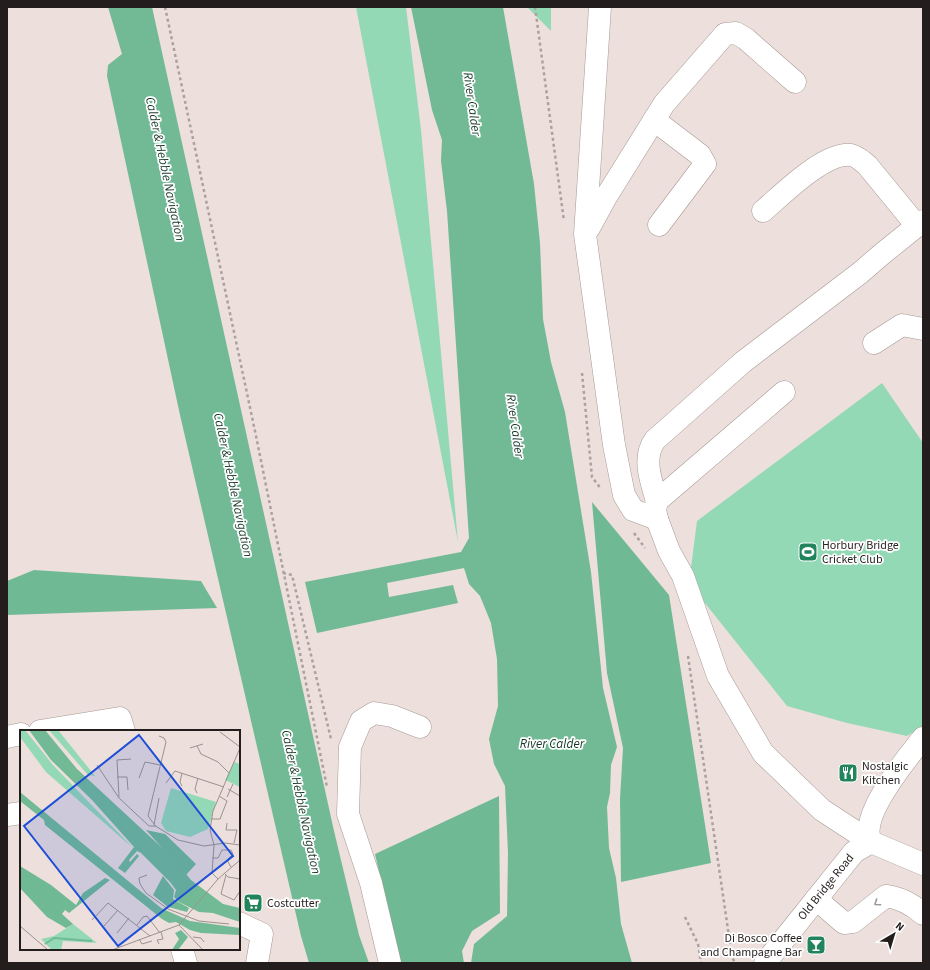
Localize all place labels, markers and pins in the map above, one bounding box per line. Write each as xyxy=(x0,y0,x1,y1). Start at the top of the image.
place label: Horbury Bridge Cricket Club xyxy=(822,537,899,568)
sports icon: Horbury Bridge Cricket Club xyxy=(797,541,819,563)
place label: Nostalgic Kitchen xyxy=(862,758,909,789)
restaurant icon: Nostalgic Kitchen xyxy=(837,762,859,784)
supermarket icon: Costcutter xyxy=(242,892,264,914)
place label: Costcutter xyxy=(267,895,320,912)
place label: Di Bosco Coffee and Champagne Bar xyxy=(700,930,803,961)
bar icon: Di Bosco Coffee and Champagne Bar xyxy=(805,934,827,956)

